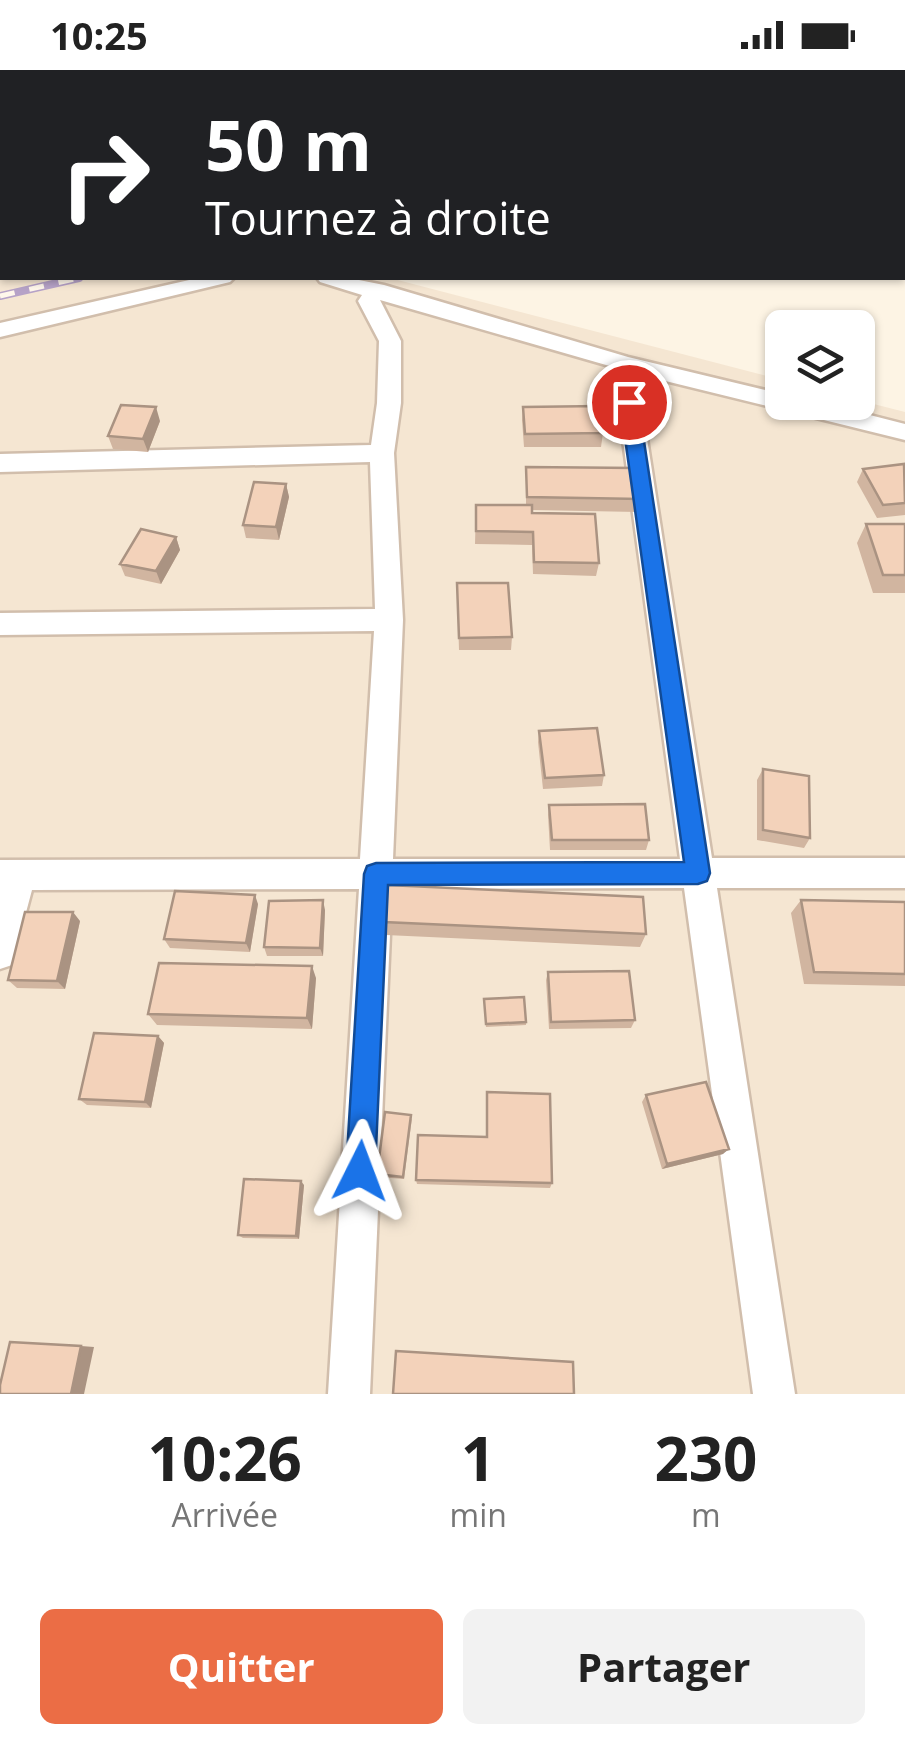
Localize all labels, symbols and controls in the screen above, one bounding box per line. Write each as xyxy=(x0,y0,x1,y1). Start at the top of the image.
text: 10:25 xyxy=(50,9,148,61)
text: 50 m xyxy=(205,96,372,192)
icon: right xyxy=(40,110,170,240)
text: Tournez à droite xyxy=(205,187,551,248)
map controls xyxy=(765,310,875,420)
button: layers xyxy=(765,310,875,420)
pin xyxy=(587,360,672,445)
icon: arrive xyxy=(602,375,657,430)
position arrow xyxy=(308,1119,412,1223)
text: 10:26 xyxy=(148,1417,302,1499)
text: 1 xyxy=(461,1417,495,1499)
text: 230 xyxy=(654,1417,757,1499)
text: Arrivée xyxy=(172,1493,278,1536)
text: min xyxy=(450,1493,507,1536)
text: m xyxy=(691,1493,721,1536)
button: Quitter xyxy=(40,1609,443,1724)
button: Partager xyxy=(463,1609,865,1724)

